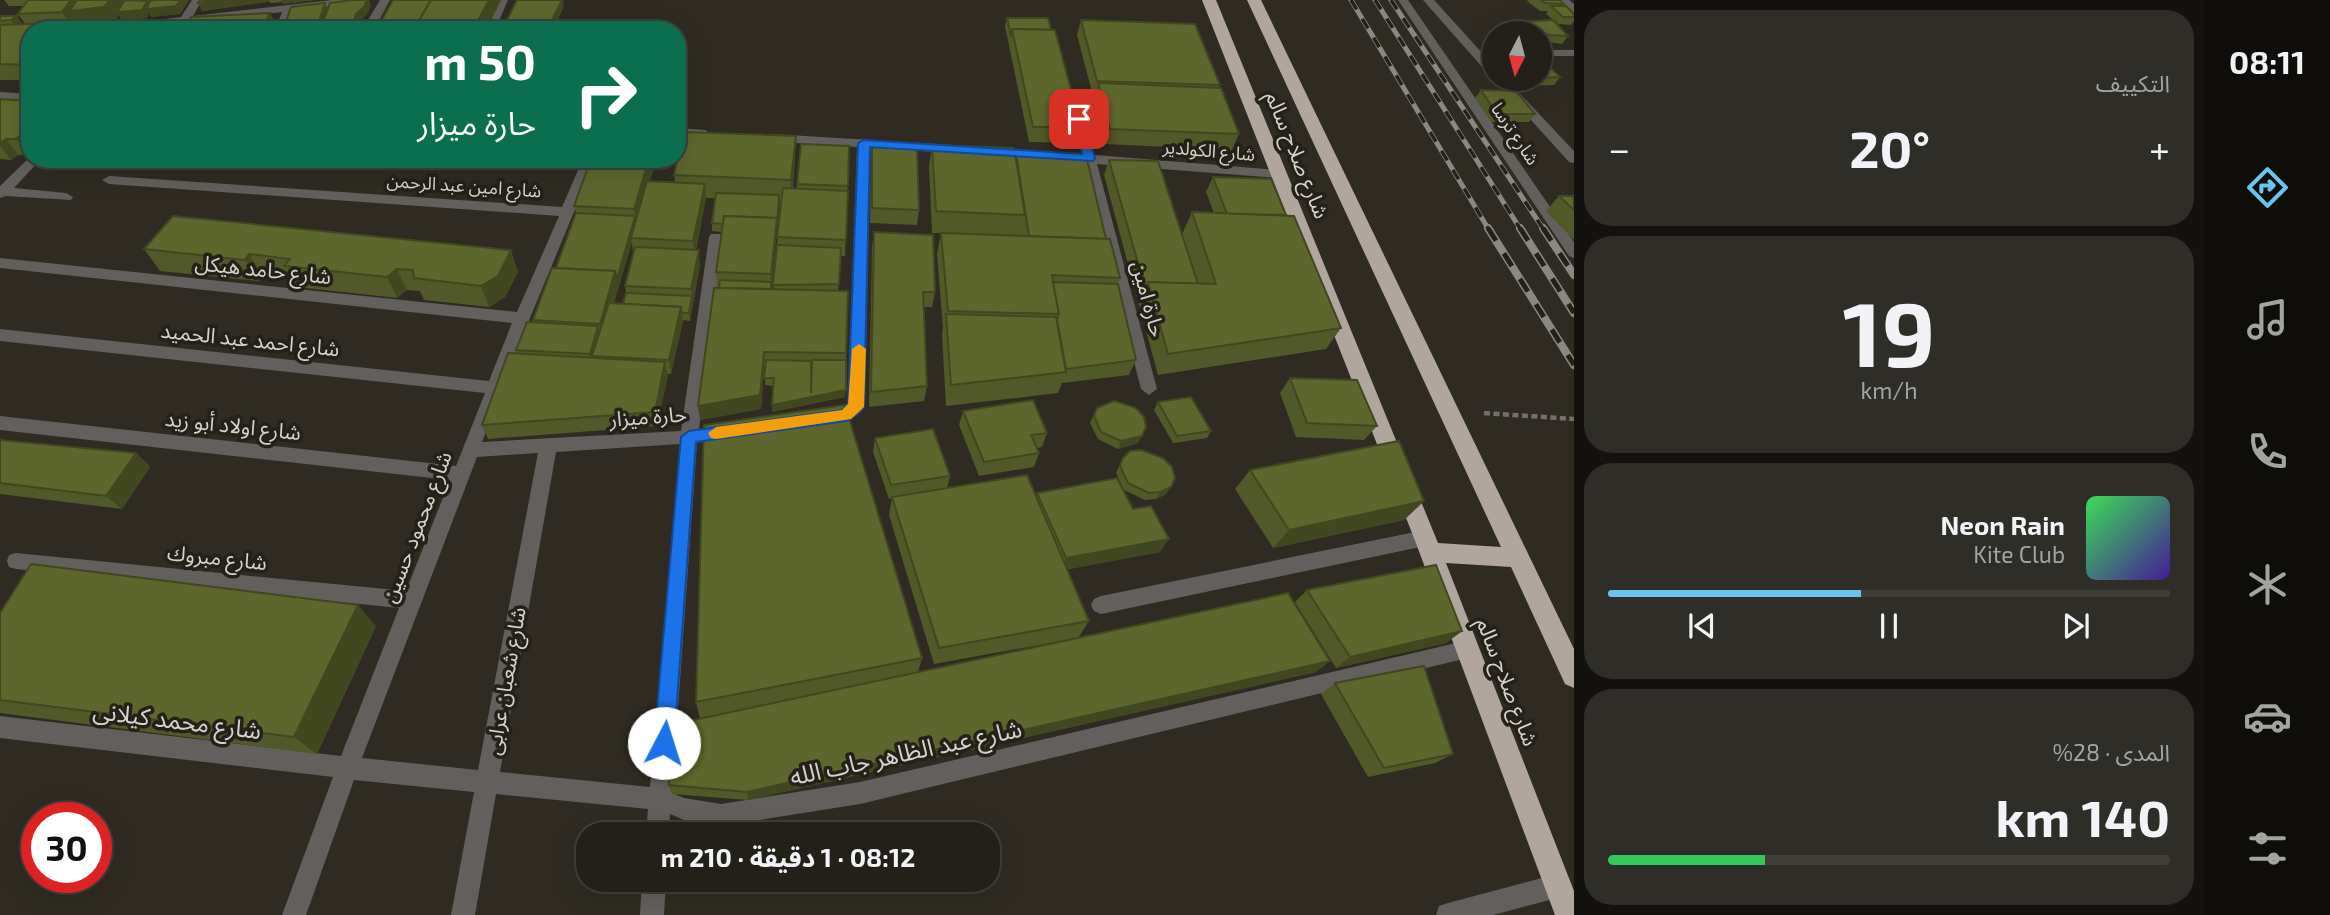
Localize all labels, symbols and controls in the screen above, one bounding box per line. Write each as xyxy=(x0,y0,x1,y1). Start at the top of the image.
north arrow xyxy=(1482,21,1552,91)
map controls xyxy=(1482,21,1552,91)
text: 50 m xyxy=(424,31,536,90)
text: 08:11 xyxy=(2229,42,2305,80)
icon: right xyxy=(560,49,651,140)
text: التكييف xyxy=(2096,69,2170,97)
street label: شارع صلاح سالم xyxy=(1258,87,1335,223)
pin xyxy=(1049,89,1109,149)
street label: شارع ترسا xyxy=(1484,98,1545,171)
icon: arrive xyxy=(1060,100,1098,138)
text: حارة ميزار xyxy=(417,103,536,141)
text: 20° xyxy=(1849,116,1930,178)
text: − xyxy=(1608,125,1630,171)
text: + xyxy=(2149,125,2170,171)
street label: شارع الكولدير xyxy=(1161,135,1256,169)
icon: directions xyxy=(2243,163,2292,212)
street label: شارع امين عبد الرحمن xyxy=(386,169,542,205)
street label: شارع حامد هيكل xyxy=(193,249,333,292)
street label: حارة امين xyxy=(1126,258,1172,340)
text: 19 xyxy=(1843,276,1936,385)
icon: music xyxy=(2243,295,2292,344)
street label: شارع احمد عبد الحميد xyxy=(159,317,341,364)
text: km/h xyxy=(1860,376,1918,404)
street label: حارة ميزار xyxy=(607,400,688,432)
street label: شارع اولاد أبو زيد xyxy=(163,405,302,448)
icon: phone xyxy=(2243,427,2292,476)
street label: شارع محمود حسين xyxy=(375,447,460,607)
text: Neon Rain xyxy=(1941,509,2065,540)
street label: شارع مبروك xyxy=(166,539,268,578)
text: Kite Club xyxy=(1973,540,2065,568)
icon: climate xyxy=(2243,560,2292,609)
street label: شارع شعبان عرابى xyxy=(479,605,534,757)
icon: previous xyxy=(1683,607,1721,645)
icon: pause xyxy=(1870,607,1908,645)
icon: next xyxy=(2057,607,2095,645)
street label: شارع صلاح سالم xyxy=(1469,614,1544,750)
icon: car xyxy=(2243,692,2292,741)
street label: شارع محمد كيلانى xyxy=(91,695,263,748)
position arrow xyxy=(627,706,701,780)
street label: شارع عبد الظاهر جاب الله xyxy=(787,713,1025,794)
text: المدى · 28% xyxy=(2052,738,2170,766)
text: 140 km xyxy=(1995,785,2170,847)
speed limit sign: 30 xyxy=(21,802,112,893)
icon: filters xyxy=(2243,824,2292,873)
text: 08:12 · 1 دقيقة · 210 m xyxy=(661,841,915,872)

